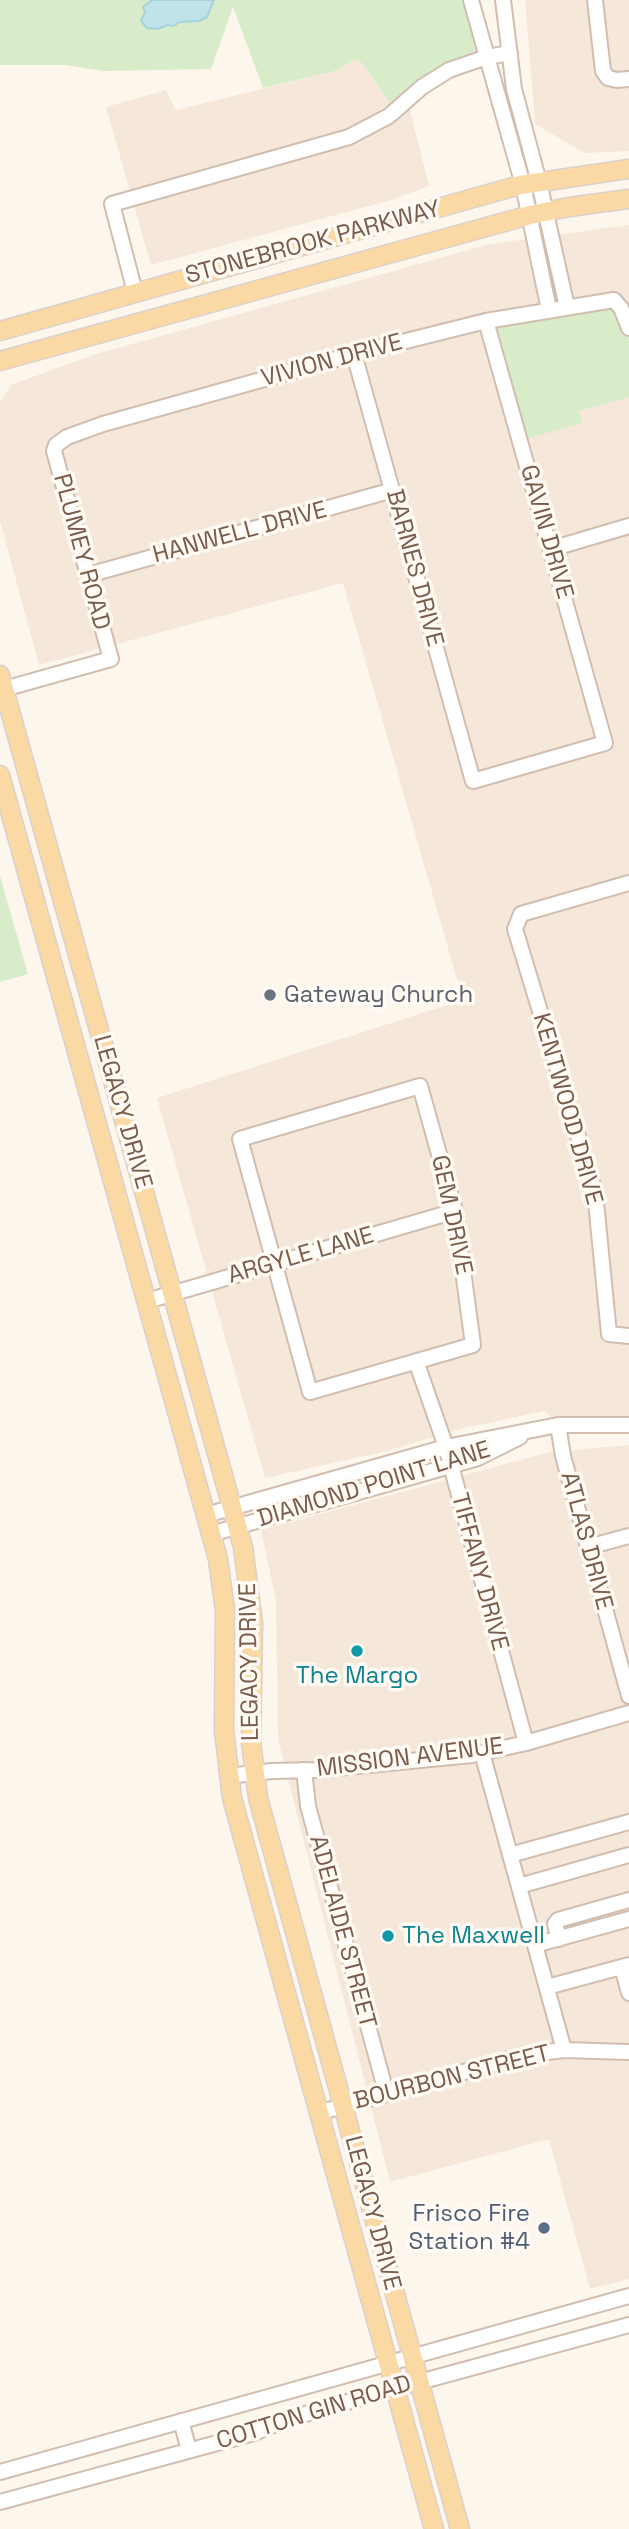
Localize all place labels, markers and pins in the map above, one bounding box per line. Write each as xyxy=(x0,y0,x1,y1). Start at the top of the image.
place label: Gateway Church xyxy=(284,981,473,1009)
marker: Gateway Church xyxy=(262,987,278,1003)
marker: The Margo xyxy=(349,1643,365,1659)
place label: The Margo xyxy=(296,1662,418,1690)
place label: The Maxwell xyxy=(402,1922,545,1950)
marker: The Maxwell xyxy=(380,1928,396,1944)
place label: Frisco Fire Station #4 xyxy=(409,2200,530,2256)
marker: Frisco Fire Station #4 xyxy=(536,2220,552,2236)

